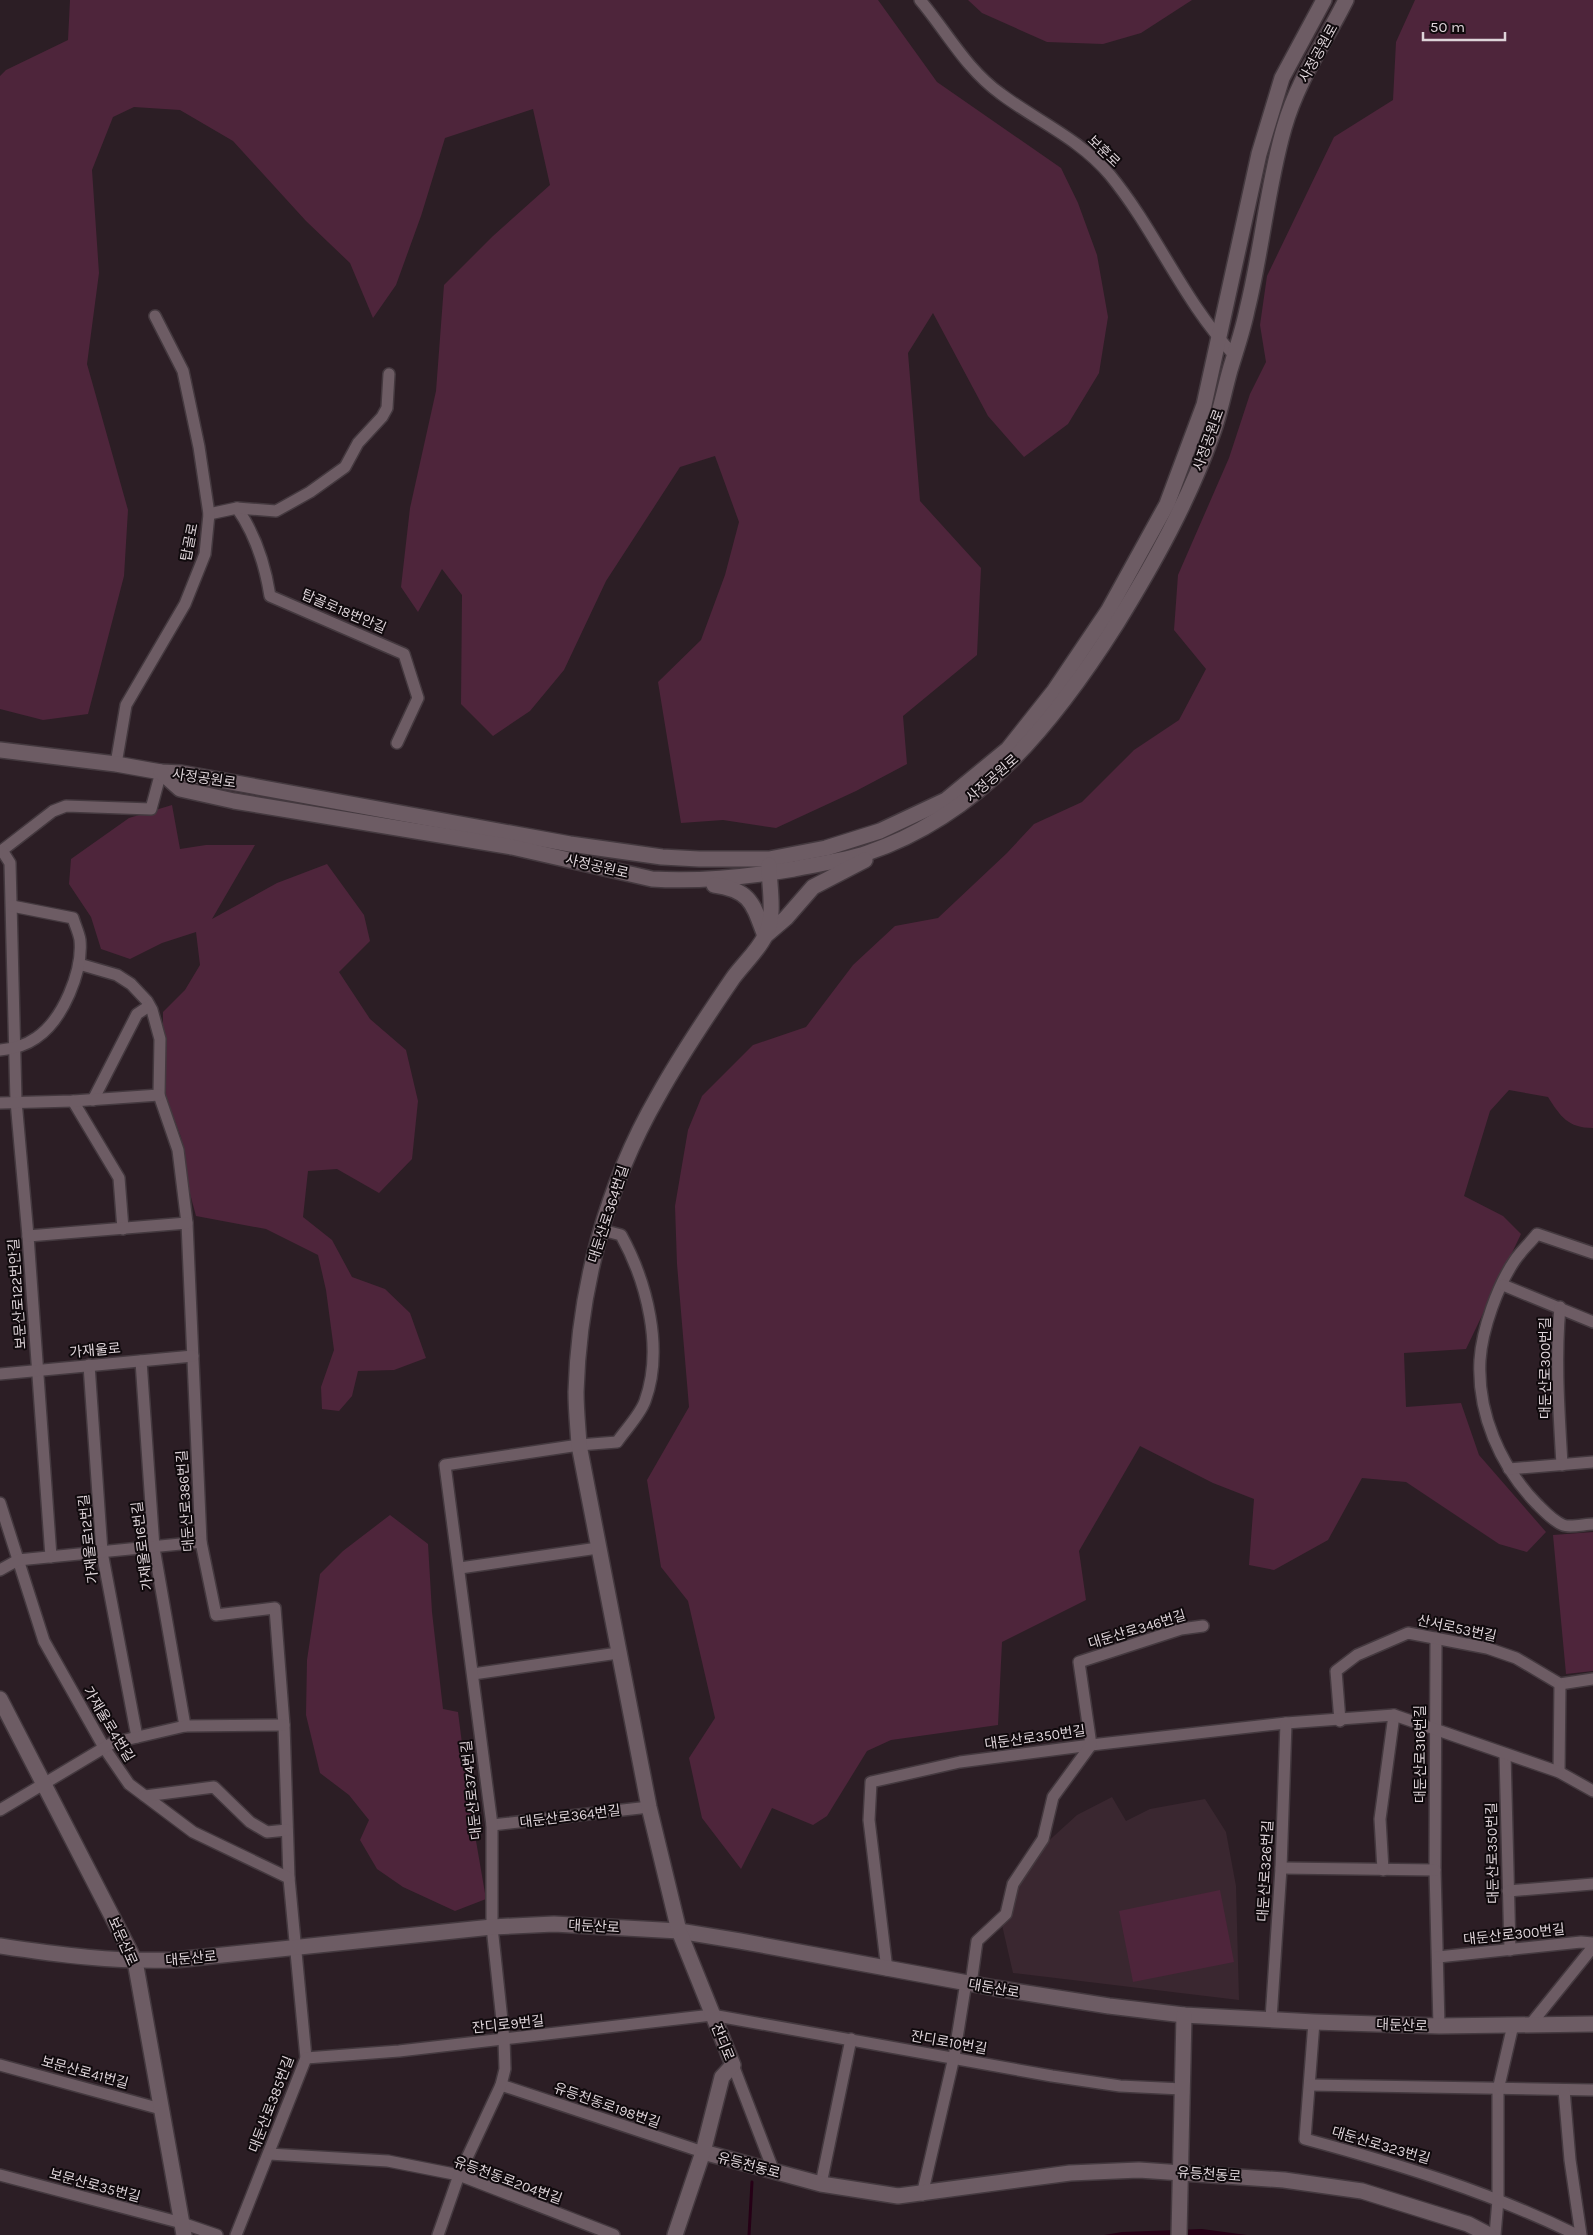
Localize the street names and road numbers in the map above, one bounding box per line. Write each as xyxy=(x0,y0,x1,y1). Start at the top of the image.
street label: 사정공원로 xyxy=(1295,21,1342,86)
street label: 보훈로 xyxy=(1084,132,1124,171)
street label: 사정공원로 xyxy=(1189,407,1228,473)
street label: 탑골로 xyxy=(177,521,202,563)
street label: 탑골로18번안길 xyxy=(299,586,389,637)
street label: 사정공원로 xyxy=(962,751,1022,806)
street label: 사정공원로 xyxy=(171,766,237,791)
street label: 사정공원로 xyxy=(564,851,630,882)
street label: 대둔산로364번길 xyxy=(585,1163,632,1265)
street label: 보문산로122번안길 xyxy=(5,1238,30,1350)
street label: 대둔산로300번길 xyxy=(1537,1317,1554,1419)
street label: 가재울로 xyxy=(69,1340,122,1361)
street label: 대둔산로386번길 xyxy=(173,1449,198,1553)
street label: 가재울로12번길 xyxy=(75,1493,102,1585)
street label: 가재울로16번길 xyxy=(129,1500,156,1592)
street label: 대둔산로346번길 xyxy=(1086,1607,1188,1652)
street label: 산서로53번길 xyxy=(1416,1612,1498,1645)
street label: 가재울로4번길 xyxy=(79,1683,138,1765)
street label: 대둔산로316번길 xyxy=(1412,1705,1429,1803)
street label: 대둔산로350번길 xyxy=(983,1722,1087,1753)
street label: 대둔산로374번길 xyxy=(458,1739,485,1841)
street label: 대둔산로364번길 xyxy=(519,1802,621,1831)
street label: 대둔산로350번길 xyxy=(1483,1802,1502,1904)
street label: 대둔산로326번길 xyxy=(1254,1820,1277,1922)
street label: 보문산로 xyxy=(104,1914,141,1968)
street label: 대둔산로 xyxy=(568,1917,620,1936)
street label: 대둔산로300번길 xyxy=(1462,1921,1566,1948)
street label: 대둔산로 xyxy=(165,1948,218,1969)
street label: 대둔산로 xyxy=(967,1976,1021,2001)
street label: 잔디로9번길 xyxy=(471,2012,545,2037)
street label: 대둔산로 xyxy=(1376,2016,1428,2035)
street label: 잔디로 xyxy=(707,2021,738,2063)
street label: 잔디로10번길 xyxy=(909,2027,988,2058)
street label: 보문산로41번길 xyxy=(39,2053,130,2092)
street label: 대둔산로385번길 xyxy=(245,2053,298,2155)
street label: 유등천동로198번길 xyxy=(551,2079,662,2132)
street label: 대둔산로323번길 xyxy=(1330,2123,1432,2168)
street label: 유등천동로 xyxy=(716,2149,782,2182)
street label: 유등천동로204번길 xyxy=(451,2153,564,2208)
street label: 유등천동로 xyxy=(1176,2164,1242,2185)
street label: 보문산로35번길 xyxy=(48,2165,142,2206)

